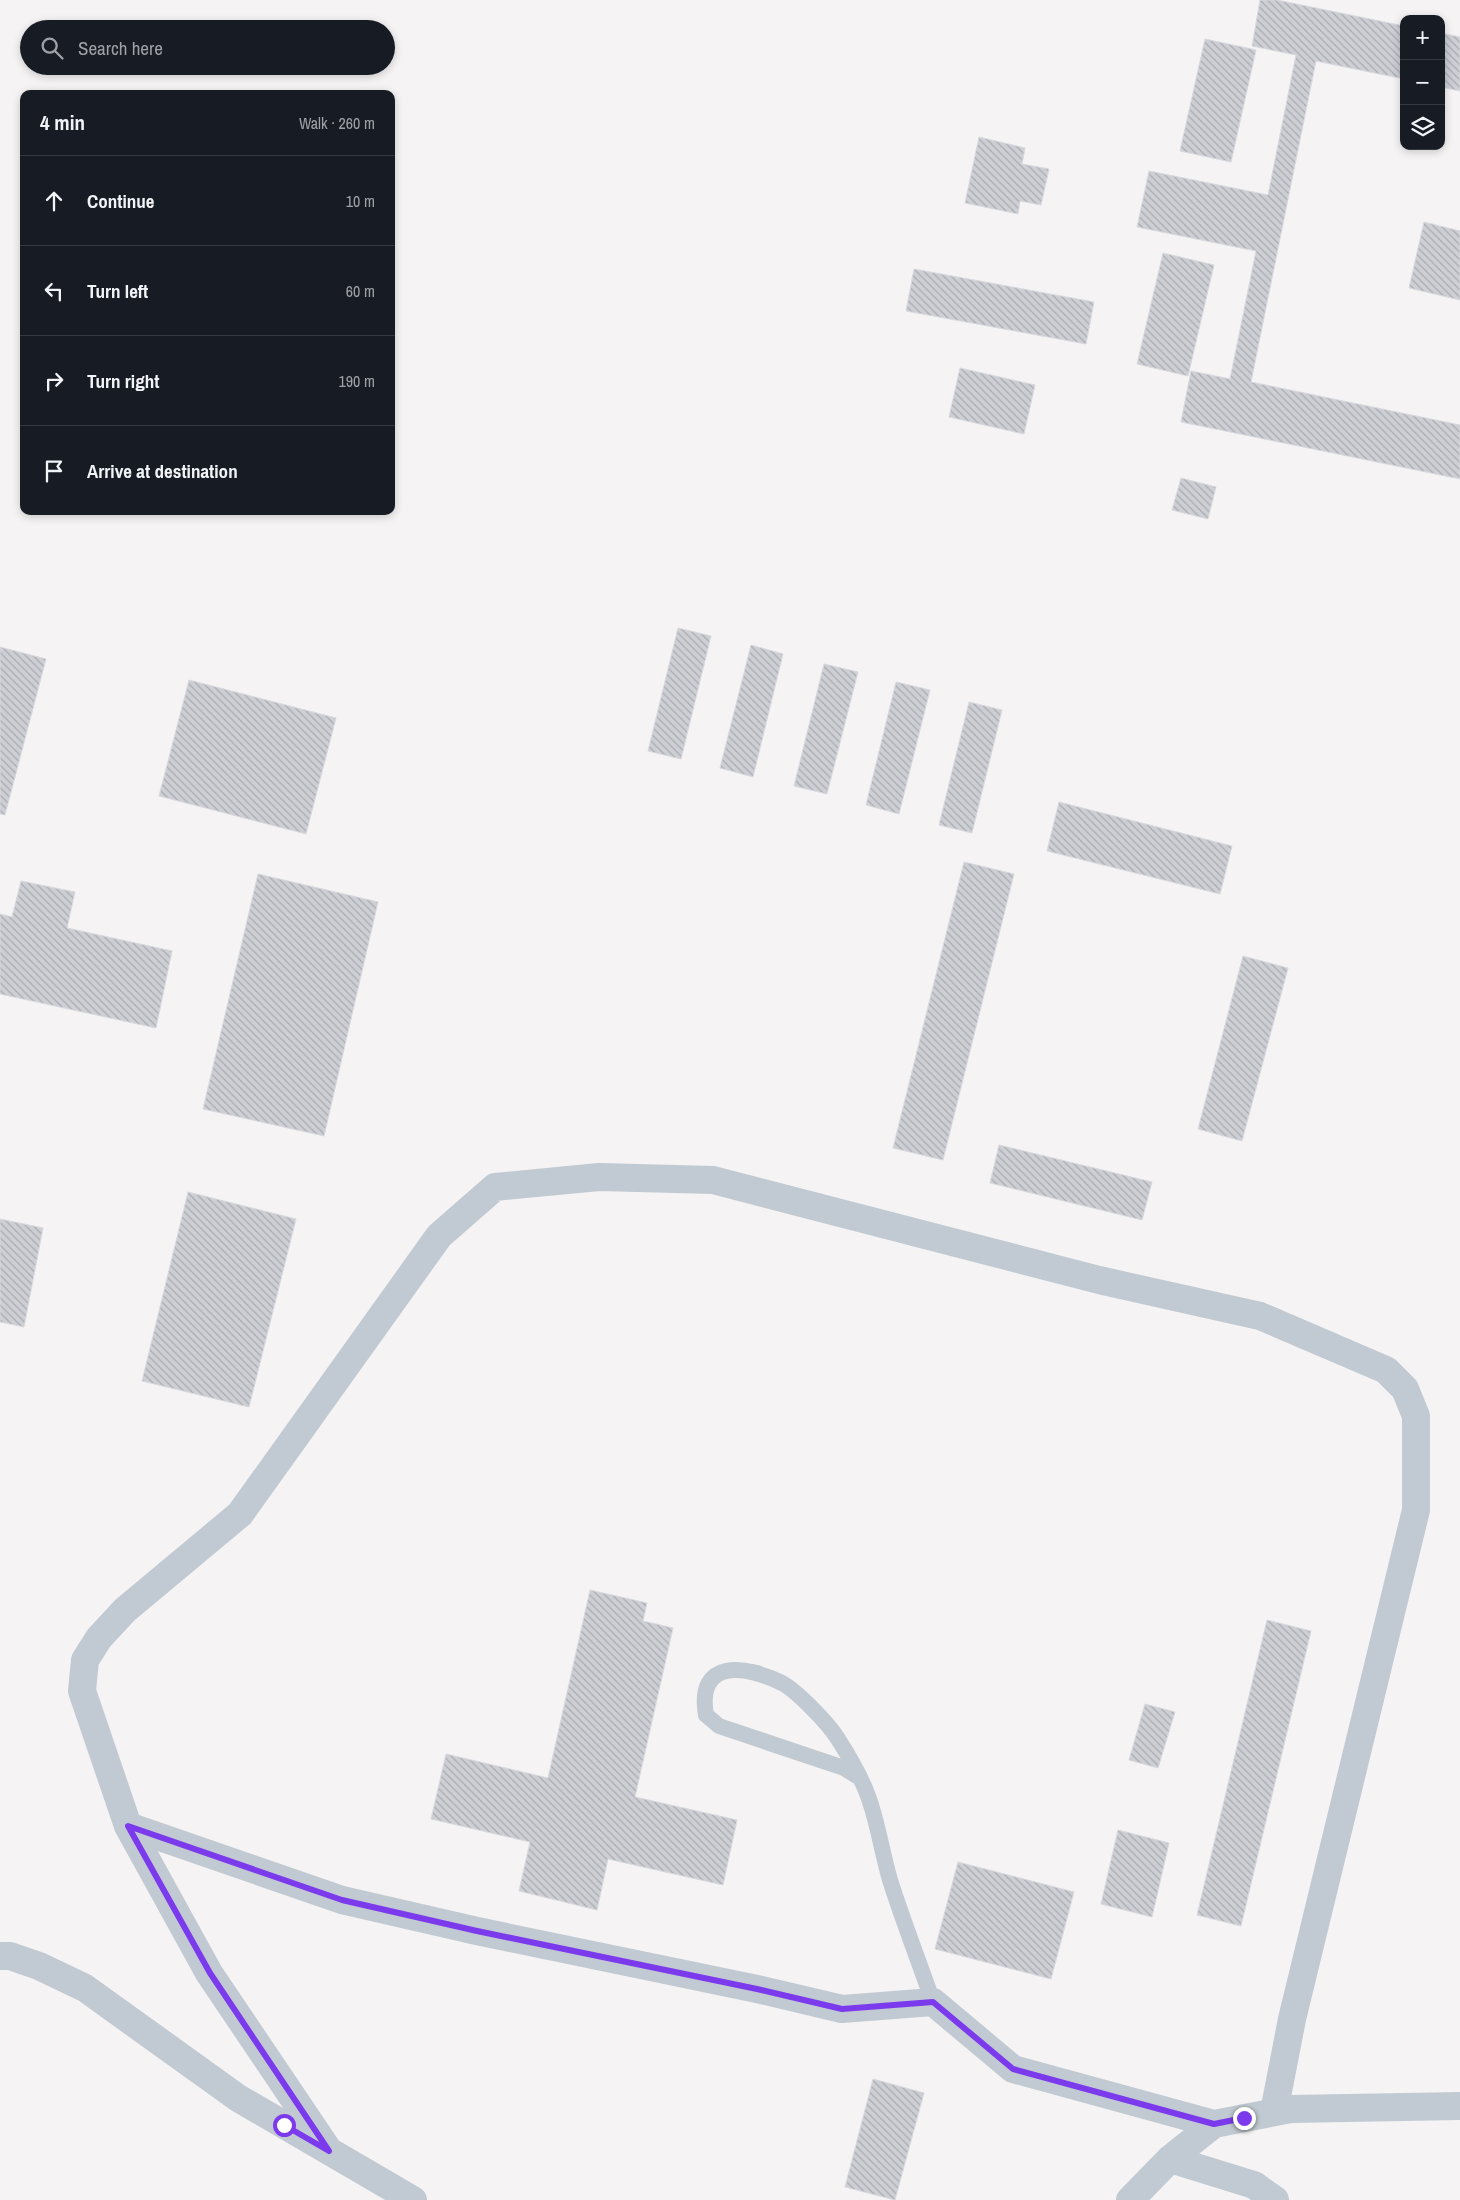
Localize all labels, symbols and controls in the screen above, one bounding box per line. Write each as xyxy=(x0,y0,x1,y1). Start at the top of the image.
map controls xyxy=(1400,15,1445,150)
button: + xyxy=(1400,15,1445,60)
search box xyxy=(20,20,395,75)
icon: search xyxy=(38,34,66,62)
text: Search here xyxy=(78,35,163,61)
button: − xyxy=(1400,60,1445,105)
button: layers xyxy=(1400,105,1445,150)
text: 4 min xyxy=(40,108,85,137)
text: Walk · 260 m xyxy=(299,112,375,134)
icon: ahead xyxy=(40,187,68,215)
text: Continue xyxy=(87,188,155,214)
text: 10 m xyxy=(346,190,375,212)
icon: left xyxy=(40,277,68,305)
text: Turn left xyxy=(87,278,148,304)
text: 60 m xyxy=(346,280,375,302)
icon: right xyxy=(40,367,68,395)
text: Turn right xyxy=(87,368,159,394)
text: 190 m xyxy=(339,370,375,392)
icon: arrive xyxy=(40,457,68,485)
text: Arrive at destination xyxy=(87,458,238,484)
route end xyxy=(1233,2107,1256,2130)
route start xyxy=(273,2114,296,2137)

